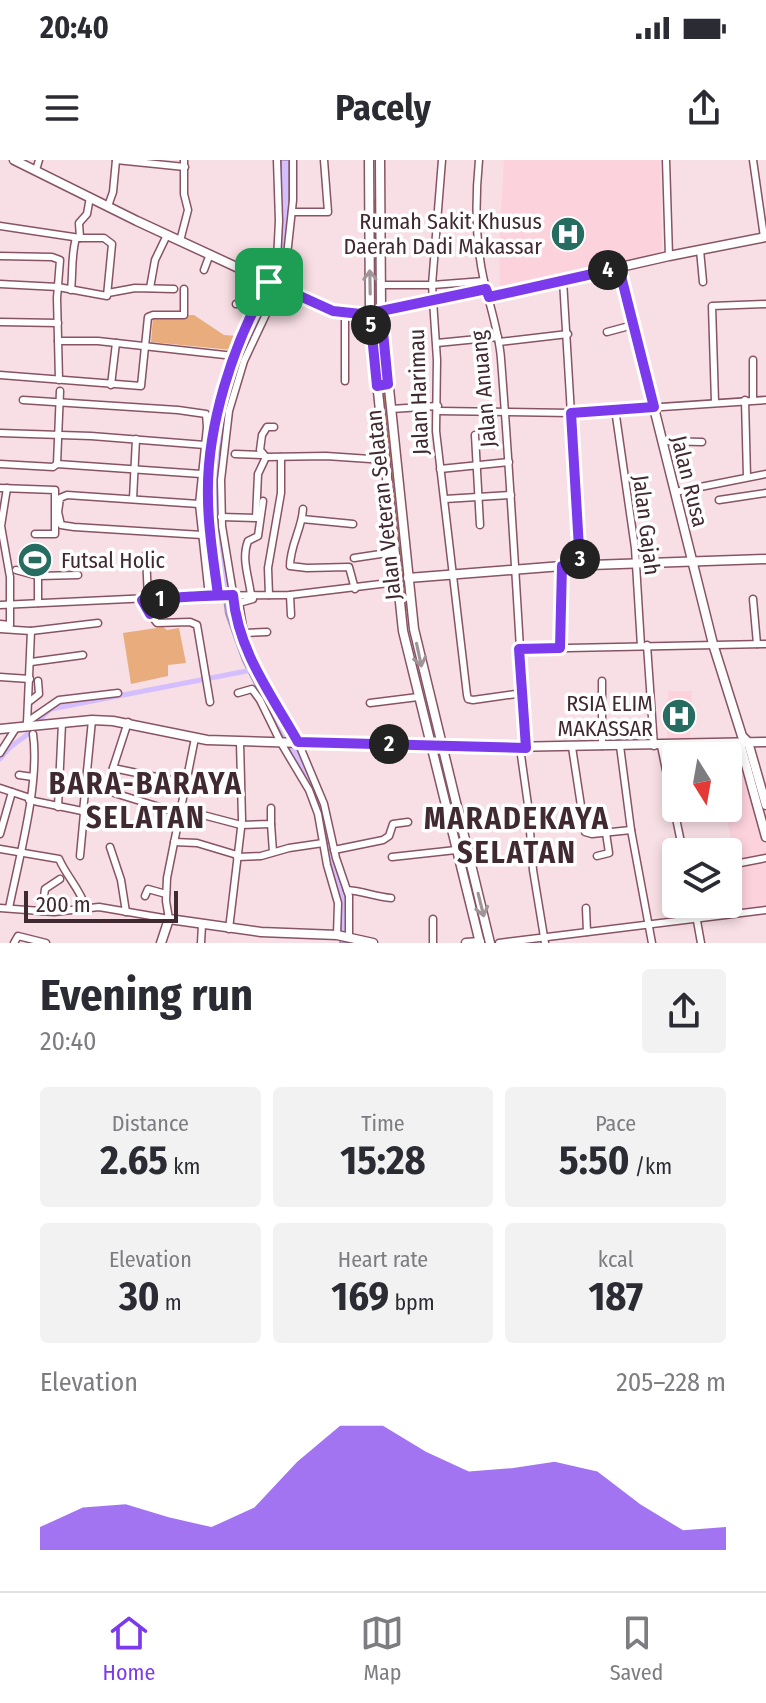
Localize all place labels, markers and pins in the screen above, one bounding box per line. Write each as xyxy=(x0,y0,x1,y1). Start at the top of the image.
place label: Rumah Sakit Khusus Daerah Dadi Makassar xyxy=(344,208,542,260)
hospital icon: Rumah Sakit Khusus Daerah Dadi Makassar xyxy=(549,215,587,253)
pin xyxy=(235,248,303,316)
pin: 4 xyxy=(588,250,628,290)
pin: 5 xyxy=(351,305,391,345)
pin: 3 xyxy=(560,539,600,579)
sports icon: Futsal Holic xyxy=(16,541,54,579)
place label: Futsal Holic xyxy=(61,547,166,574)
pin: 1 xyxy=(140,579,180,619)
place label: RSIA ELIM MAKASSAR xyxy=(558,690,653,742)
hospital icon: RSIA ELIM MAKASSAR xyxy=(660,697,698,735)
pin: 2 xyxy=(369,724,409,764)

